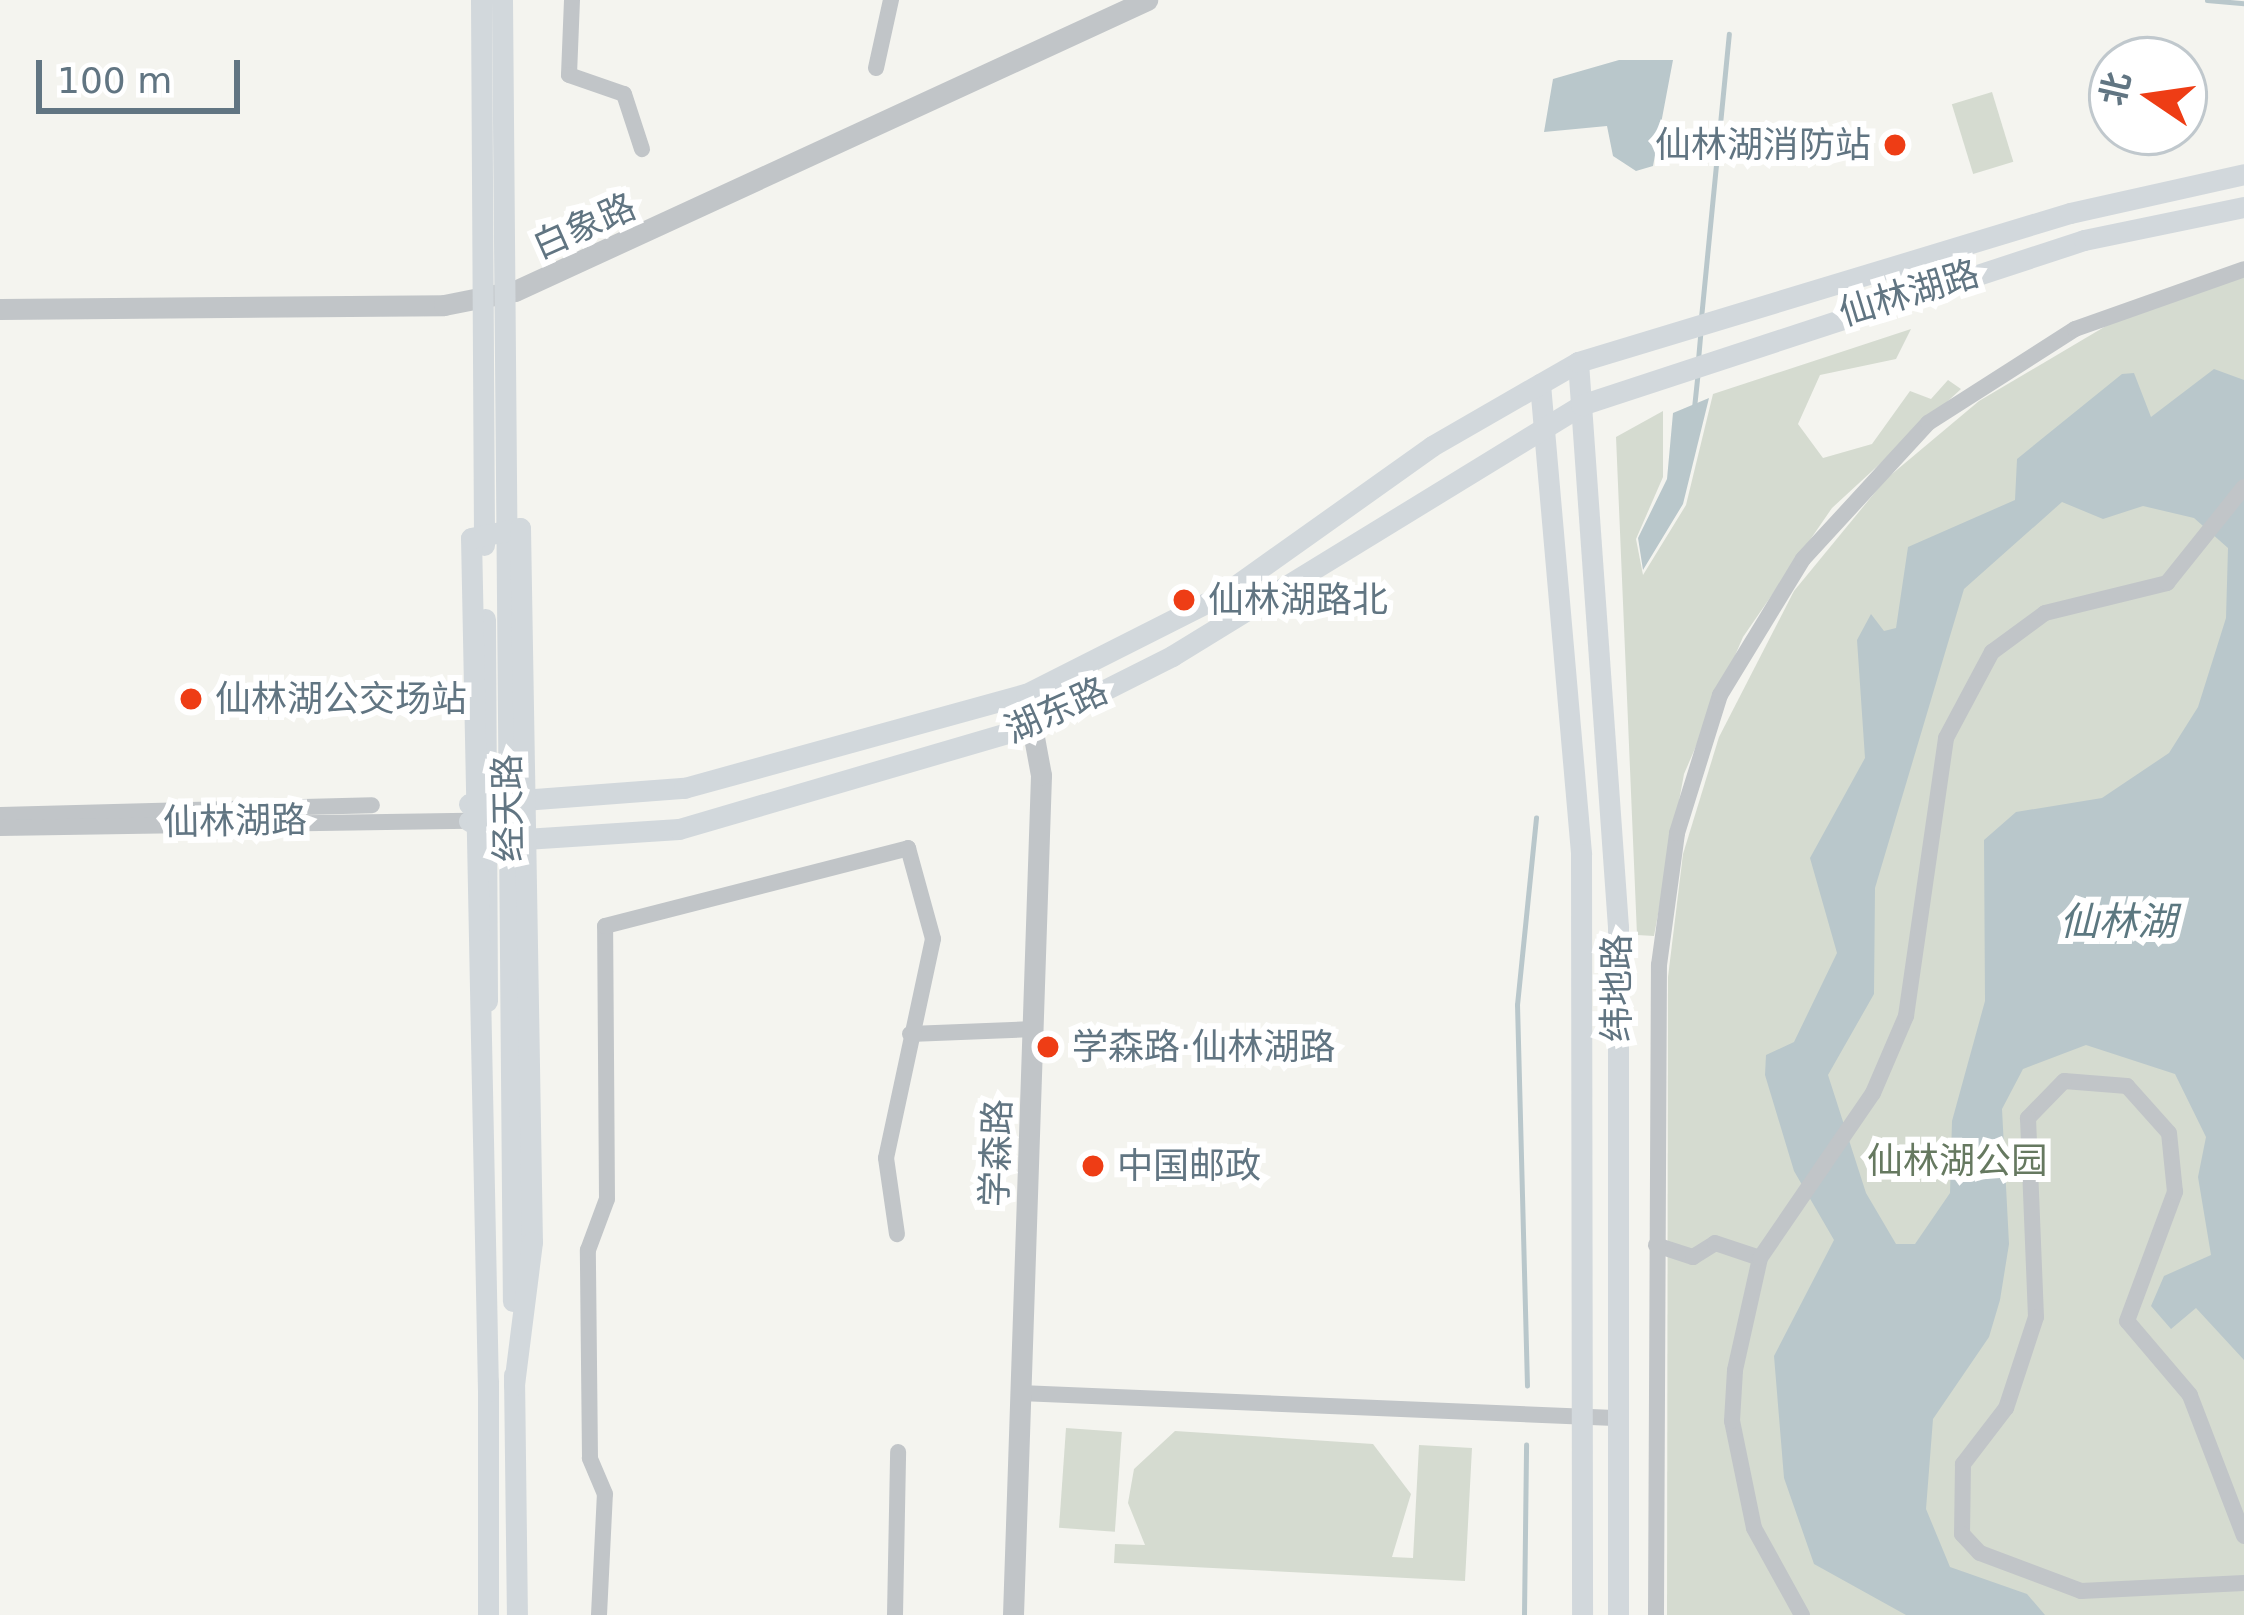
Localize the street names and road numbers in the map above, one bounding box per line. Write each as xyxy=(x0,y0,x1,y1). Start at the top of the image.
street label: 白象路 xyxy=(526,184,642,268)
street label: 仙林湖路 xyxy=(1834,251,1984,335)
street label: 湖东路 xyxy=(998,668,1114,752)
street label: 经天路 xyxy=(485,754,531,862)
street label: 仙林湖路 xyxy=(163,798,307,844)
street label: 纬地路 xyxy=(1595,934,1639,1042)
street label: 学森路 xyxy=(973,1098,1019,1208)

